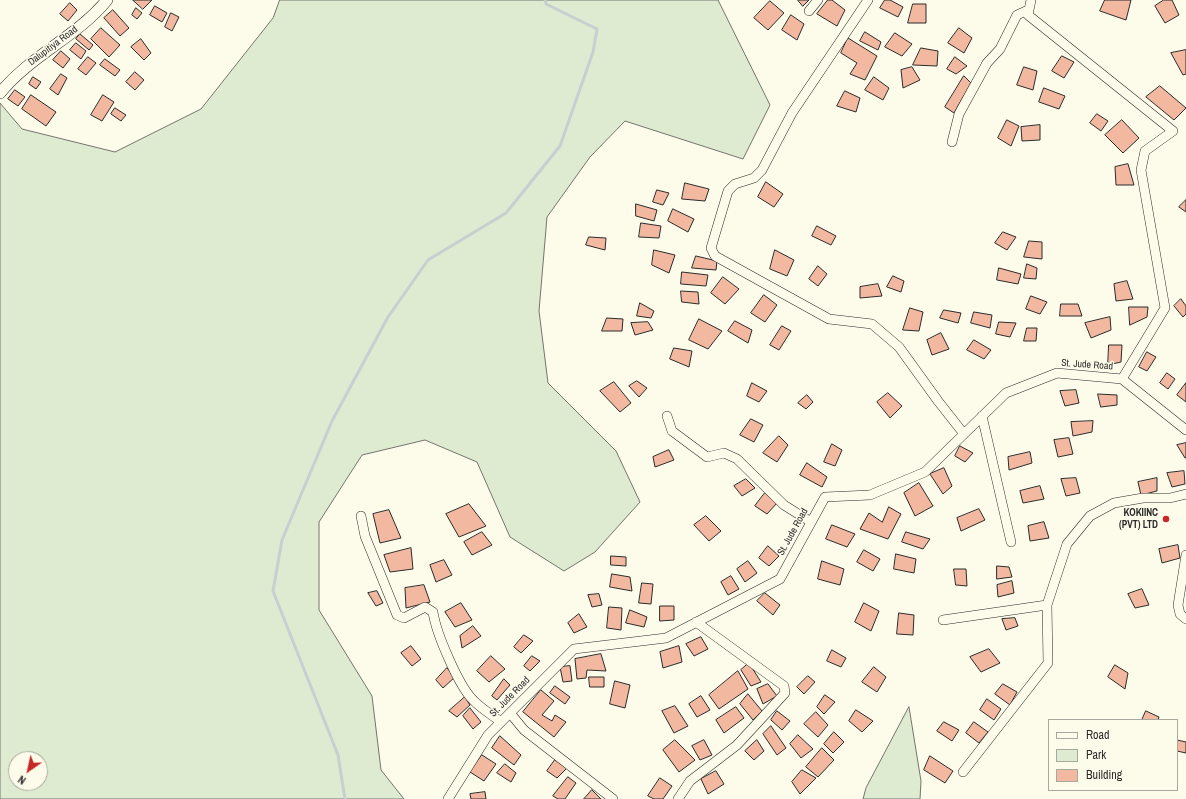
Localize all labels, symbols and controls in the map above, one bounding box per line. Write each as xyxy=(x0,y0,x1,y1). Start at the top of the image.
street label: Dalupitiya Road xyxy=(26,24,80,68)
street label: St. Jude Road xyxy=(1061,357,1113,373)
street label: St. Jude Road xyxy=(775,506,811,558)
place label: KOKIINC (PVT) LTD xyxy=(1119,507,1158,530)
marker: KOKIINC (PVT) LTD xyxy=(1161,514,1171,524)
street label: St. Jude Road xyxy=(487,674,533,720)
legend xyxy=(1048,719,1178,791)
text: Road xyxy=(1086,727,1110,743)
text: Park xyxy=(1086,747,1106,763)
north arrow xyxy=(8,751,48,791)
text: Building xyxy=(1086,767,1122,783)
text: N xyxy=(15,772,28,788)

